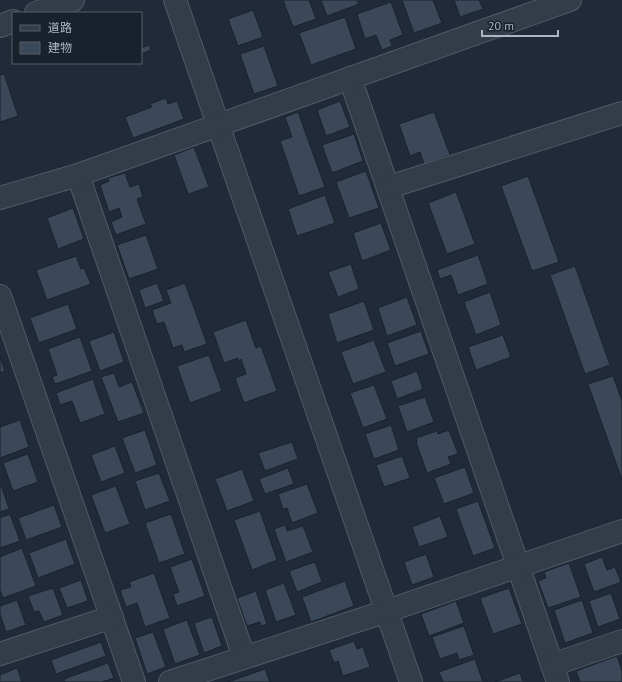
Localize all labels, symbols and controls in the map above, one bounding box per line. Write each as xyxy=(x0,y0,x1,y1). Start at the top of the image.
legend xyxy=(12,12,142,64)
scale bar xyxy=(482,12,558,38)
text: 20 m xyxy=(488,18,514,33)
text: 道路 xyxy=(48,20,72,35)
text: 建物 xyxy=(48,40,72,55)

